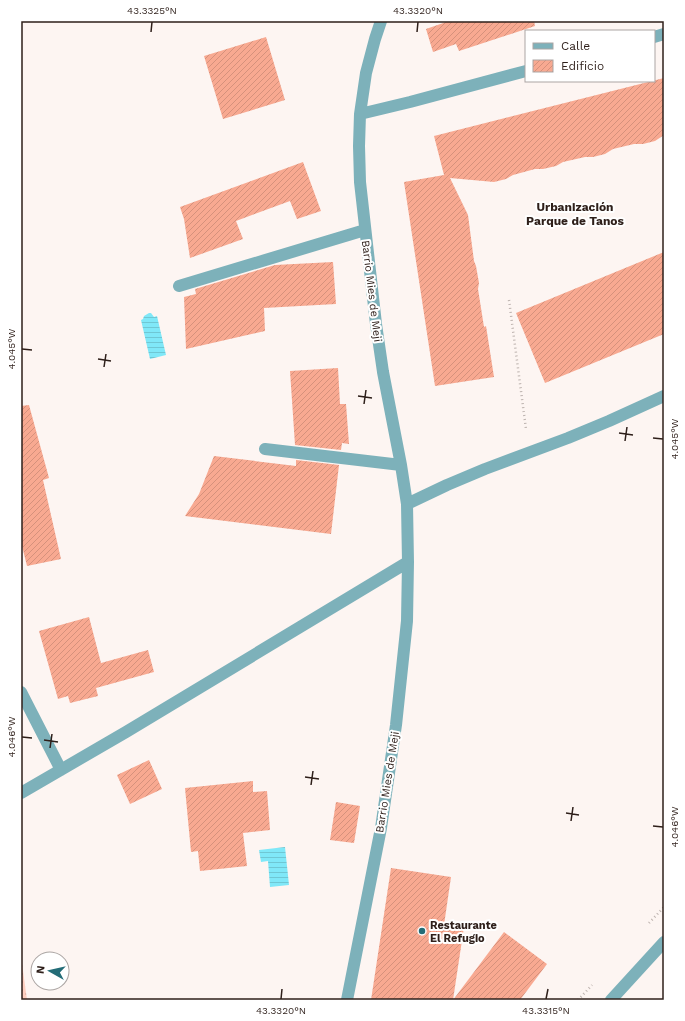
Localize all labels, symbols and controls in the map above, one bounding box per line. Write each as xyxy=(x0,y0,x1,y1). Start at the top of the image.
text: 43.3325°N xyxy=(127,5,177,16)
text: 43.3320°N xyxy=(393,5,443,16)
legend xyxy=(525,30,655,82)
text: Calle xyxy=(561,39,590,53)
text: Edificio xyxy=(561,59,604,73)
district label: Urbanización Parque de Tanos xyxy=(526,200,625,228)
street label: Barrio Mies de Meji xyxy=(359,239,384,343)
text: 4.045°W xyxy=(6,328,17,369)
text: 4.045°W xyxy=(669,418,680,459)
text: 4.046°W xyxy=(6,716,17,758)
street label: Barrio Mies de Meji xyxy=(373,730,402,834)
text: 4.046°W xyxy=(669,806,680,848)
place label: Restaurante El Refugio xyxy=(430,919,497,945)
marker: Restaurante El Refugio xyxy=(417,926,427,936)
north arrow xyxy=(30,951,70,991)
text: N xyxy=(34,965,48,975)
text: 43.3320°N xyxy=(256,1005,306,1016)
text: 43.3315°N xyxy=(522,1005,570,1016)

